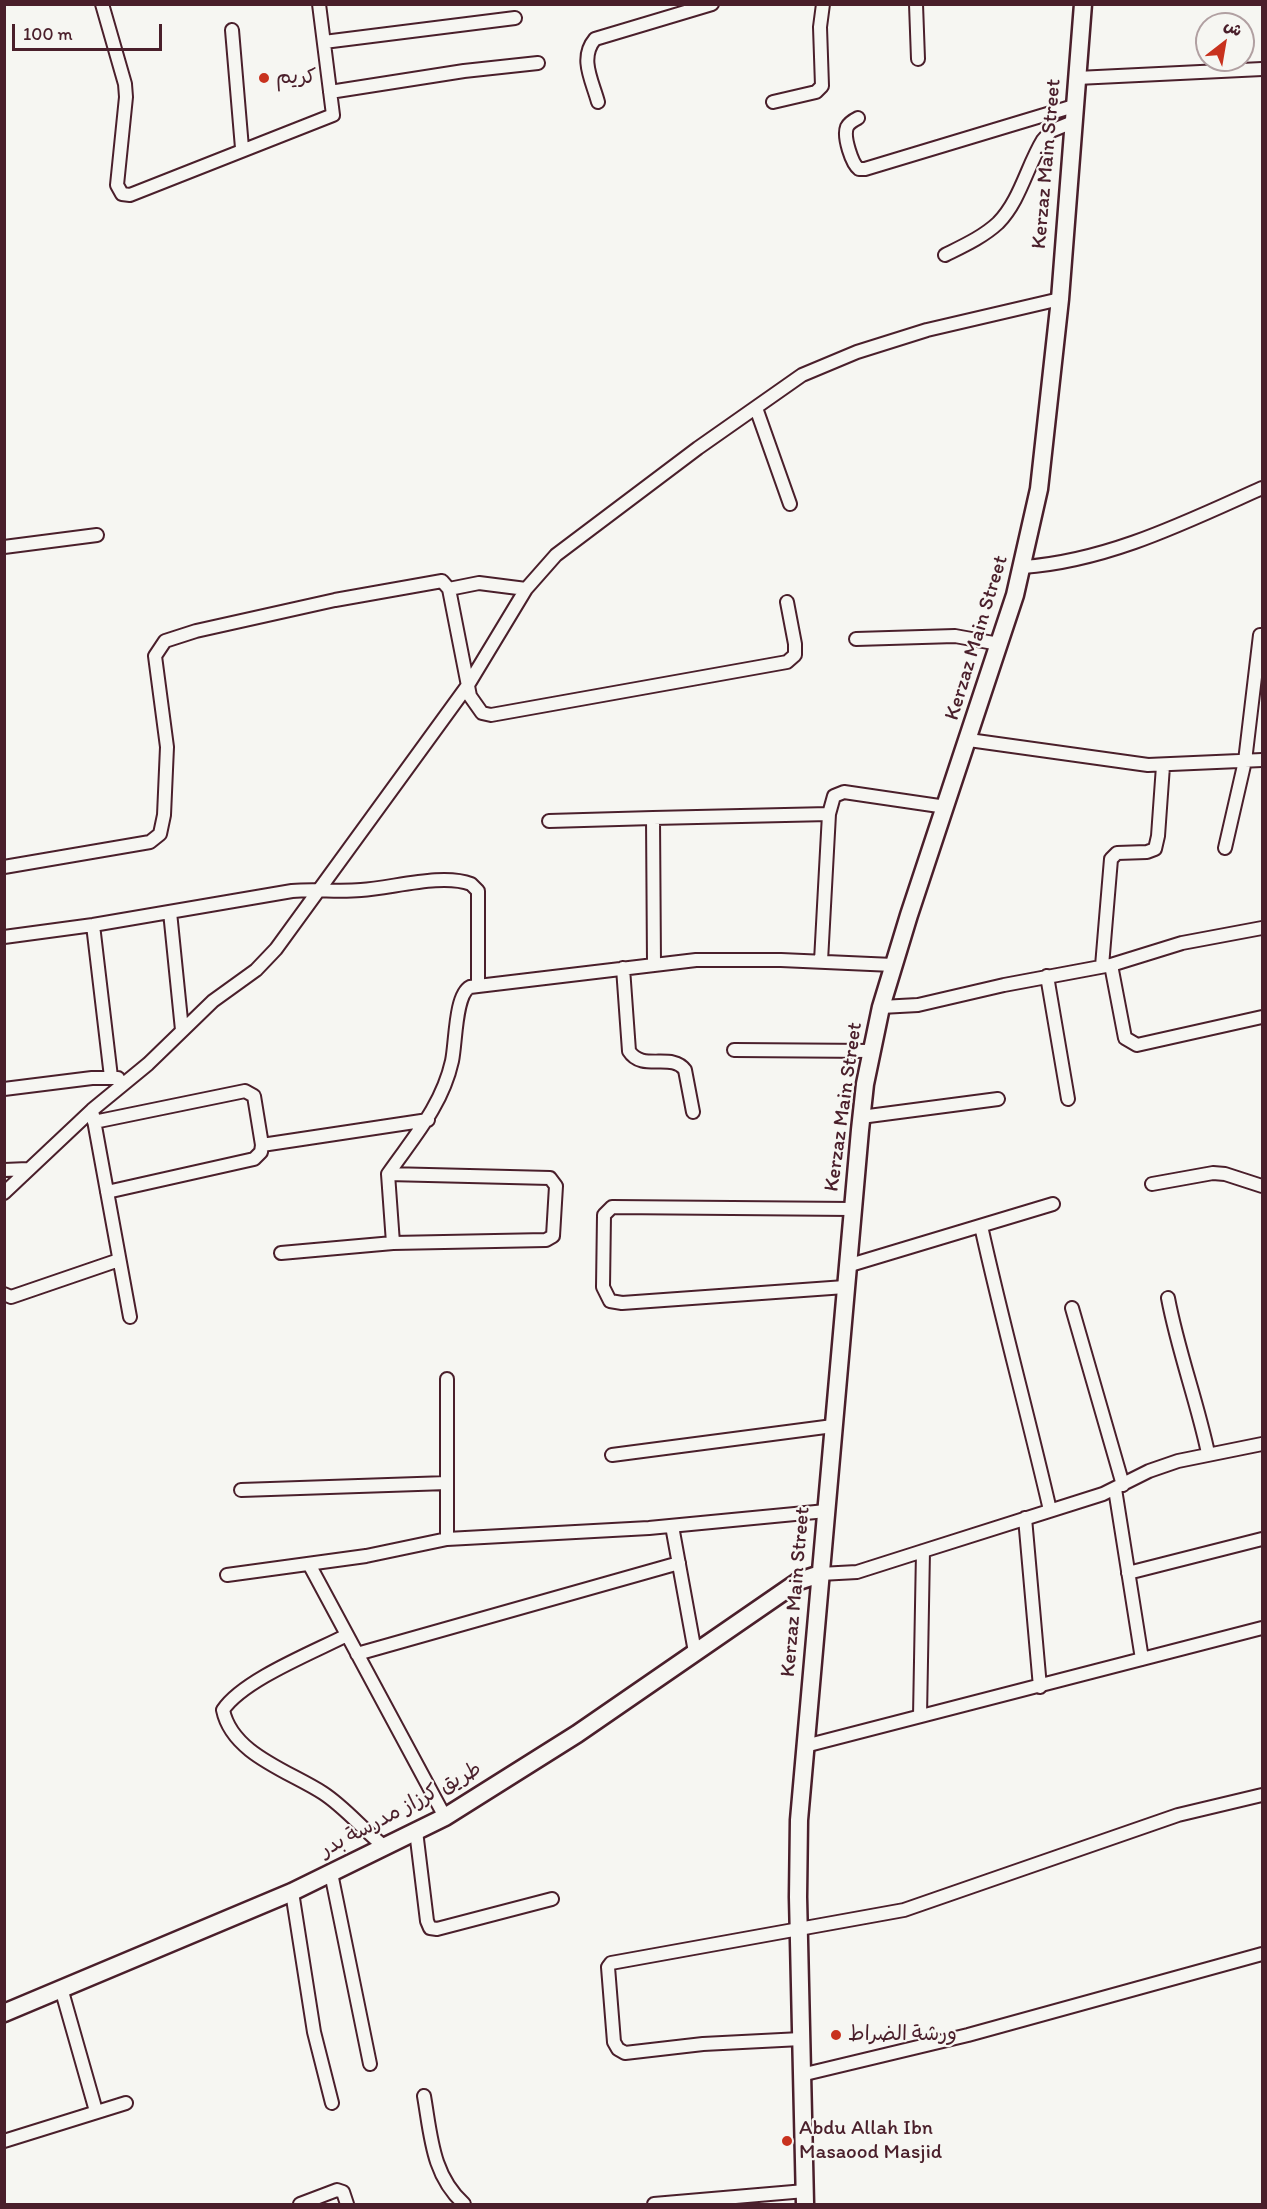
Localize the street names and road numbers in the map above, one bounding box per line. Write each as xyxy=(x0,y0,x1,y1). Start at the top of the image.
street label: Kerzaz Main Street xyxy=(1027,78,1067,250)
street label: Kerzaz Main Street xyxy=(940,553,1014,723)
street label: Kerzaz Main Street xyxy=(820,1021,868,1193)
street label: Kerzaz Main Street xyxy=(776,1506,816,1678)
street label: طريق كرزاز مدرسة بدر xyxy=(316,1757,486,1863)

